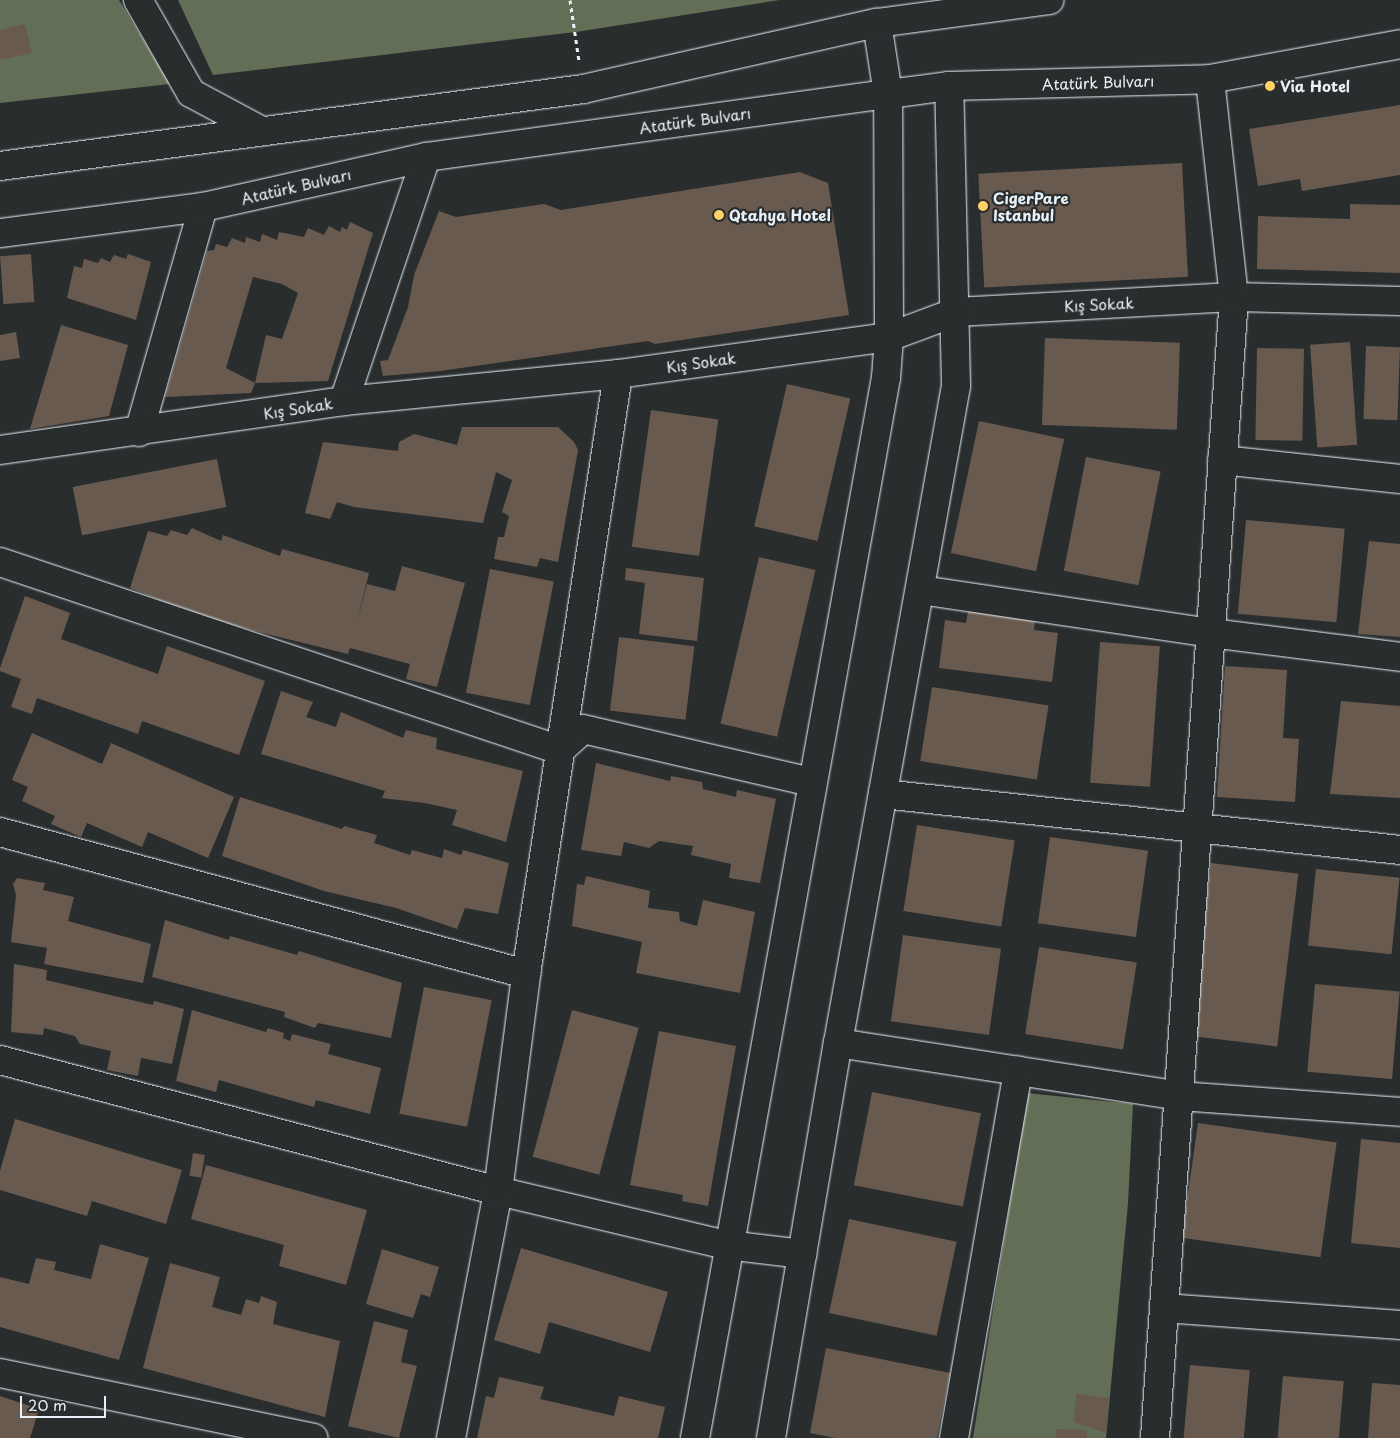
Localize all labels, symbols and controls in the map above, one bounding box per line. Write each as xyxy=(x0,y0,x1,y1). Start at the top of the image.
street label: Atatürk Bulvarı xyxy=(1041,71,1155,93)
place label: Via Hotel xyxy=(1280,77,1351,95)
marker: Via Hotel xyxy=(1264,80,1276,92)
street label: Atatürk Bulvarı xyxy=(637,103,753,137)
street label: Atatürk Bulvarı xyxy=(239,164,353,208)
place label: CigerPare Istanbul xyxy=(993,188,1069,223)
marker: CigerPare Istanbul xyxy=(977,200,989,212)
place label: Qtahya Hotel xyxy=(729,206,832,224)
marker: Qtahya Hotel xyxy=(713,209,725,221)
street label: Kış Sokak xyxy=(1063,293,1135,315)
street label: Kış Sokak xyxy=(665,348,737,376)
street label: Kış Sokak xyxy=(262,394,334,422)
scale bar xyxy=(22,1386,109,1418)
text: 20 m xyxy=(28,1393,67,1416)

